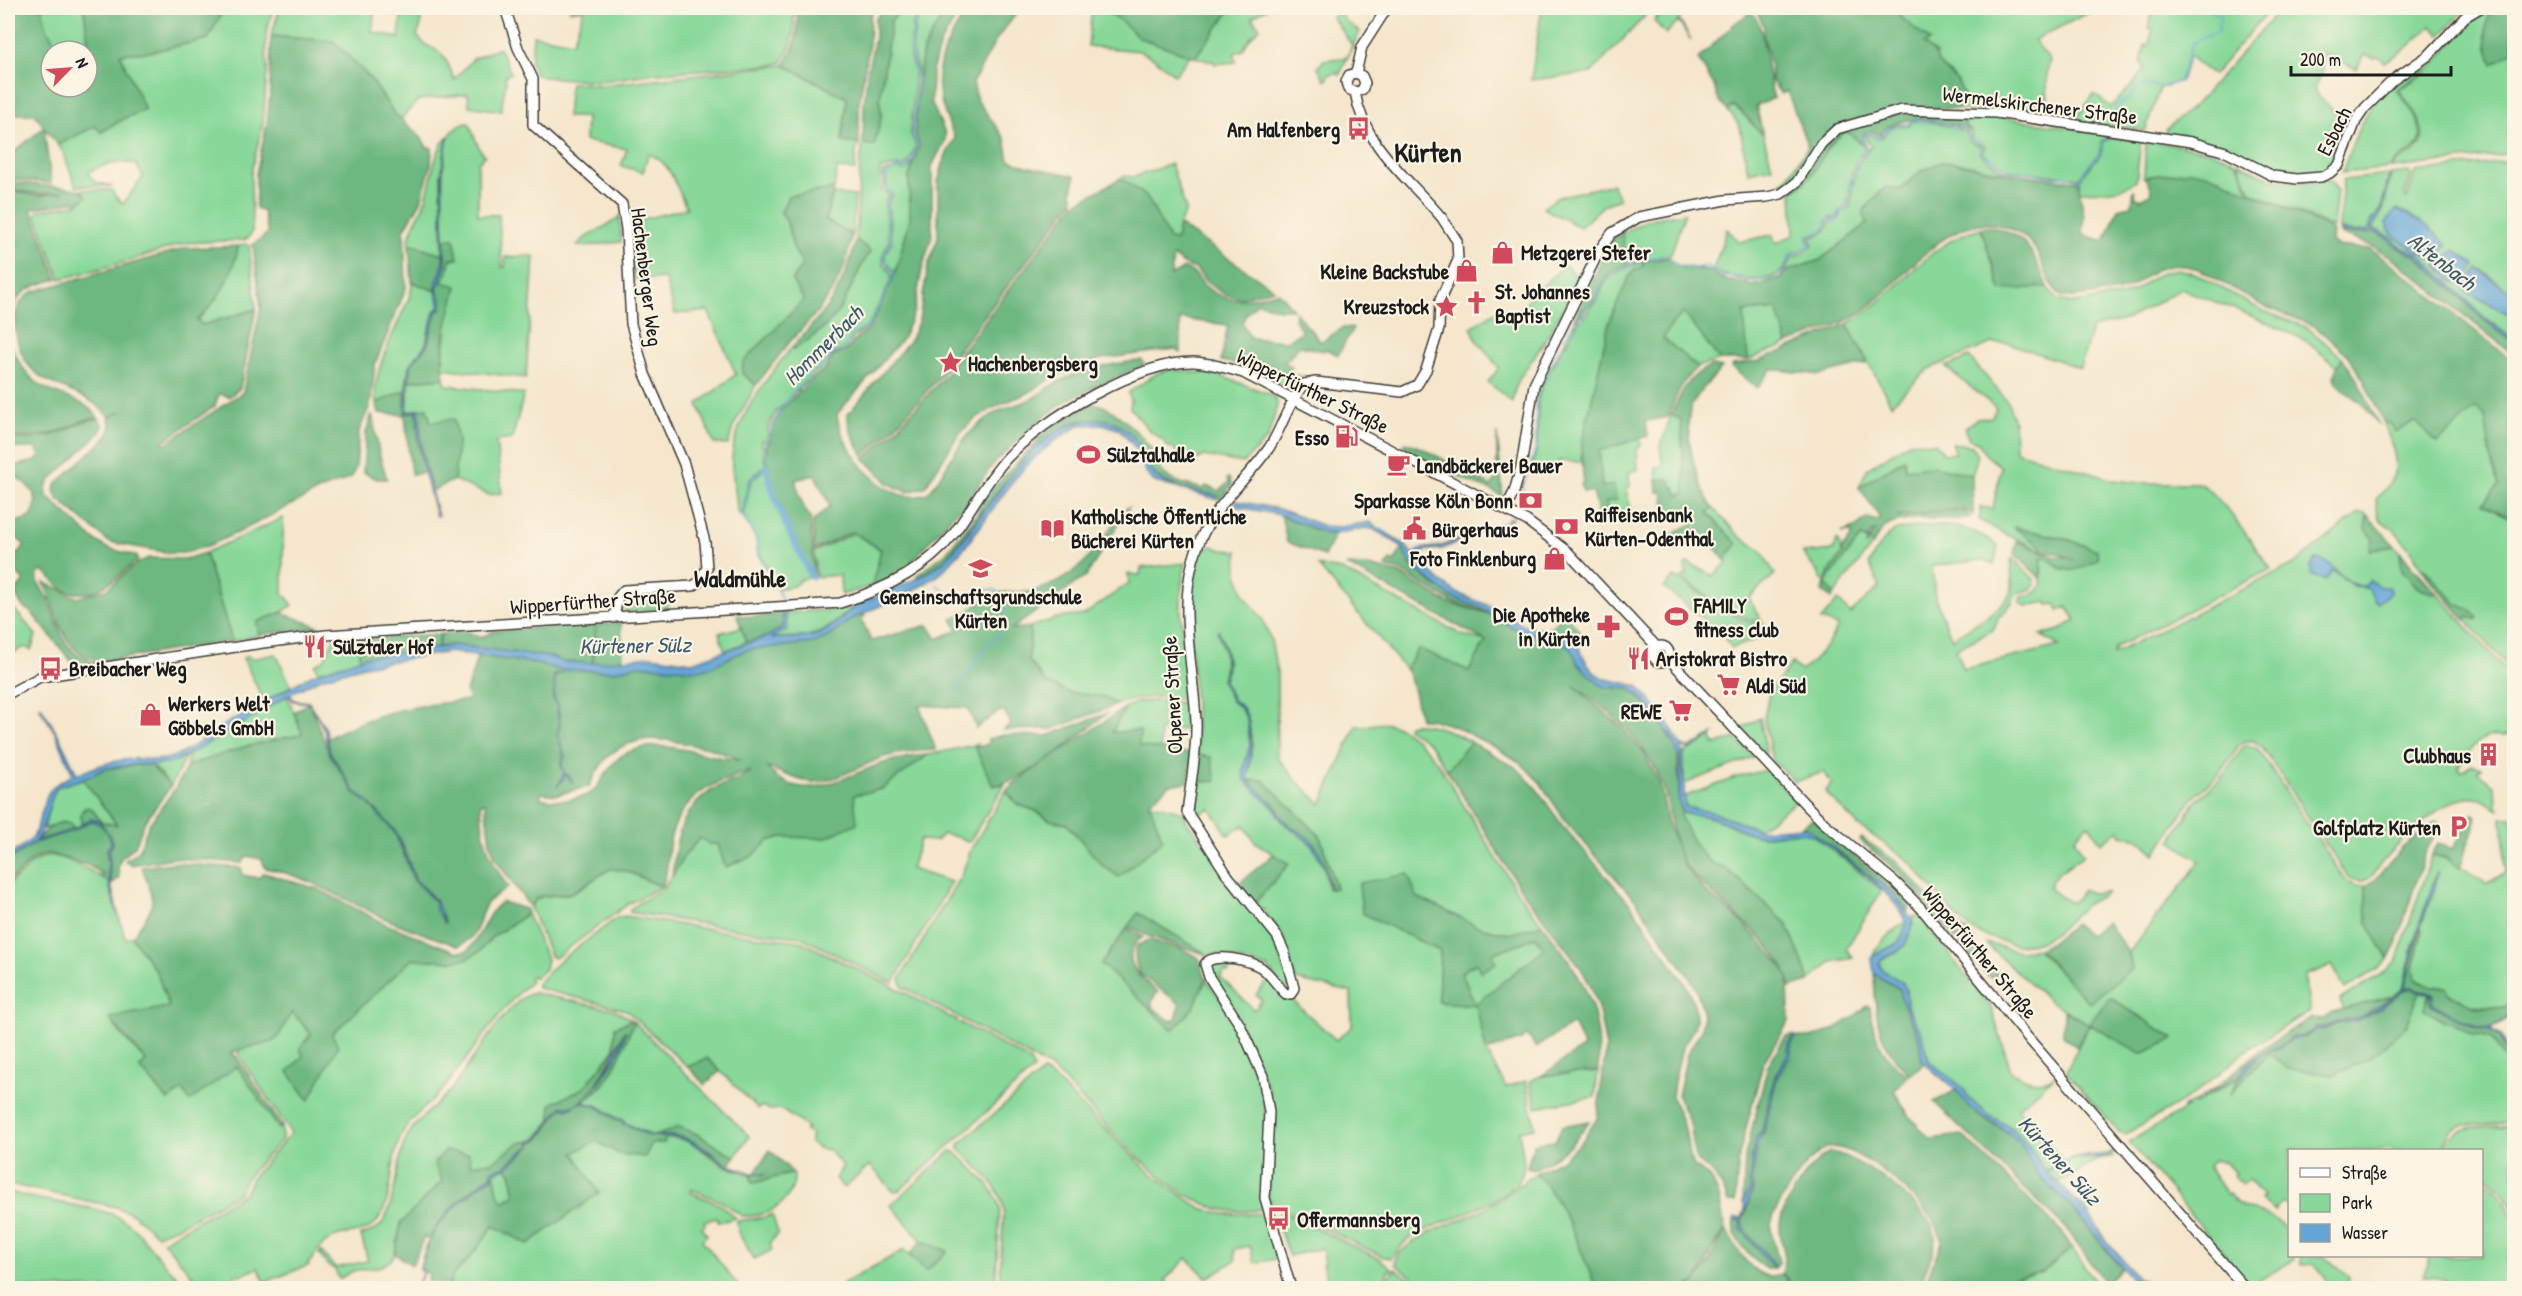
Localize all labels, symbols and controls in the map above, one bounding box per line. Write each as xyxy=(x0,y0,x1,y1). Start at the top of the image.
north arrow xyxy=(39,39,99,99)
scale bar xyxy=(2291,39,2452,77)
text: 200 m xyxy=(2300,47,2341,72)
text: N xyxy=(71,54,95,72)
street label: Wermelskirchener Straße xyxy=(1941,79,2139,131)
street label: Esbach xyxy=(2309,101,2359,160)
place label: Am Halfenberg xyxy=(1227,115,1340,145)
bus stop icon: Am Halfenberg xyxy=(1345,116,1371,142)
district label: Kürten xyxy=(1394,134,1462,170)
street label: Hachenberger Weg xyxy=(624,206,670,348)
water label: Altenbach xyxy=(2402,225,2483,298)
place label: Metzgerei Stefer xyxy=(1521,238,1652,268)
shop icon: Metzgerei Stefer xyxy=(1490,239,1516,265)
place label: Kleine Backstube xyxy=(1320,257,1450,286)
shop icon: Kleine Backstube xyxy=(1454,258,1480,284)
place label: St. Johannes Baptist xyxy=(1495,277,1590,331)
church icon: St. Johannes Baptist xyxy=(1464,290,1490,316)
place label: Kreuzstock xyxy=(1344,292,1429,321)
place icon: Kreuzstock xyxy=(1434,293,1460,319)
water label: Hommerbach xyxy=(776,297,871,392)
street label: Wipperfürther Straße xyxy=(1232,342,1394,440)
place label: Hachenbergsberg xyxy=(968,349,1098,379)
place icon: Hachenbergsberg xyxy=(937,350,963,376)
place label: Esso xyxy=(1295,423,1330,452)
fuel station icon: Esso xyxy=(1334,424,1360,450)
place label: Sülztalhalle xyxy=(1107,440,1196,469)
sports icon: Sülztalhalle xyxy=(1076,441,1102,467)
place label: Landbäckerei Bauer xyxy=(1417,451,1563,480)
cafe icon: Landbäckerei Bauer xyxy=(1386,452,1412,478)
place label: Sparkasse Köln Bonn xyxy=(1354,486,1513,516)
bank icon: Sparkasse Köln Bonn xyxy=(1518,487,1544,513)
place label: Raiffeisenbank Kürten-Odenthal xyxy=(1585,500,1714,553)
place label: Katholische Öffentliche Bücherei Kürten xyxy=(1071,502,1247,555)
bank icon: Raiffeisenbank Kürten-Odenthal xyxy=(1554,513,1580,539)
library icon: Katholische Öffentliche Bücherei Kürten xyxy=(1040,515,1066,541)
place label: Bürgerhaus xyxy=(1432,515,1518,545)
public building icon: Bürgerhaus xyxy=(1401,516,1427,542)
place label: Foto Finklenburg xyxy=(1409,544,1536,574)
shop icon: Foto Finklenburg xyxy=(1541,545,1567,571)
school or university icon: Gemeinschaftsgrundschule Kürten xyxy=(968,555,994,581)
district label: Waldmühle xyxy=(694,562,786,594)
street label: Wipperfürther Straße xyxy=(509,581,677,621)
place label: Gemeinschaftsgrundschule Kürten xyxy=(880,582,1083,635)
place label: FAMILY fitness club xyxy=(1693,591,1780,644)
place label: Die Apotheke in Kürten xyxy=(1493,600,1591,653)
sports icon: FAMILY fitness club xyxy=(1663,604,1689,630)
pharmacy icon: Die Apotheke in Kürten xyxy=(1595,613,1621,639)
water label: Kürtener Sülz xyxy=(579,629,693,661)
place label: Sülztaler Hof xyxy=(333,632,434,661)
restaurant icon: Sülztaler Hof xyxy=(302,633,328,659)
street label: Olpener Straße xyxy=(1154,635,1190,755)
place label: Aristokrat Bistro xyxy=(1656,644,1788,673)
restaurant icon: Aristokrat Bistro xyxy=(1625,645,1651,671)
place label: Breibacher Weg xyxy=(69,654,187,684)
bus stop icon: Breibacher Weg xyxy=(38,655,64,681)
place label: Aldi Süd xyxy=(1746,671,1807,700)
supermarket icon: Aldi Süd xyxy=(1715,672,1741,698)
place label: Werkers Welt Göbbels GmbH xyxy=(168,689,274,742)
place label: REWE xyxy=(1621,697,1663,726)
supermarket icon: REWE xyxy=(1667,698,1693,724)
shop icon: Werkers Welt Göbbels GmbH xyxy=(137,702,163,728)
place label: Clubhaus xyxy=(2403,741,2471,770)
building icon: Clubhaus xyxy=(2476,742,2502,768)
place label: Golfplatz Kürten xyxy=(2313,813,2441,843)
parking icon: Golfplatz Kürten xyxy=(2446,814,2472,840)
street label: Wipperfürther Straße xyxy=(1916,879,2044,1025)
water label: Kürtener Sülz xyxy=(2012,1109,2110,1213)
legend xyxy=(2288,1149,2483,1257)
text: Straße xyxy=(2342,1160,2387,1185)
text: Park xyxy=(2342,1190,2373,1215)
place label: Offermannsberg xyxy=(1297,1205,1420,1235)
bus stop icon: Offermannsberg xyxy=(1266,1206,1292,1232)
text: Wasser xyxy=(2342,1220,2388,1245)

